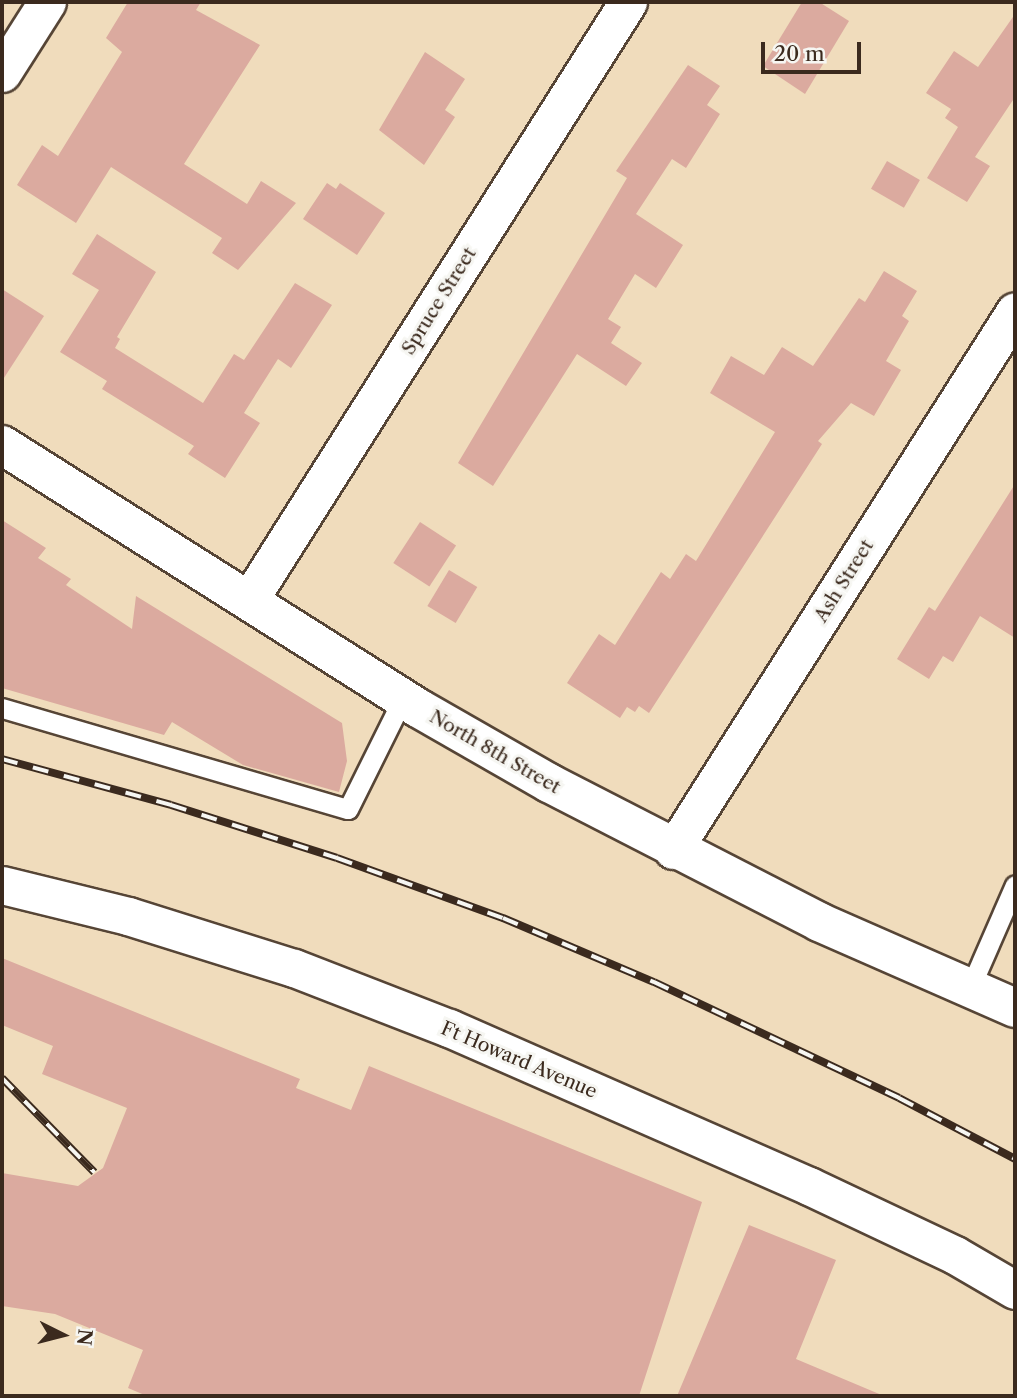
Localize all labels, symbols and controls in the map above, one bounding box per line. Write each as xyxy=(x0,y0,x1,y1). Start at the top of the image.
scale bar xyxy=(765,28,865,72)
text: 20 m xyxy=(774,41,825,66)
street label: Spruce Street xyxy=(397,243,481,359)
street label: Ash Street xyxy=(810,535,878,627)
street label: North 8th Street xyxy=(426,705,564,799)
street label: Ft Howard Avenue xyxy=(437,1017,601,1103)
north arrow xyxy=(28,1300,98,1370)
text: N xyxy=(72,1328,97,1347)

